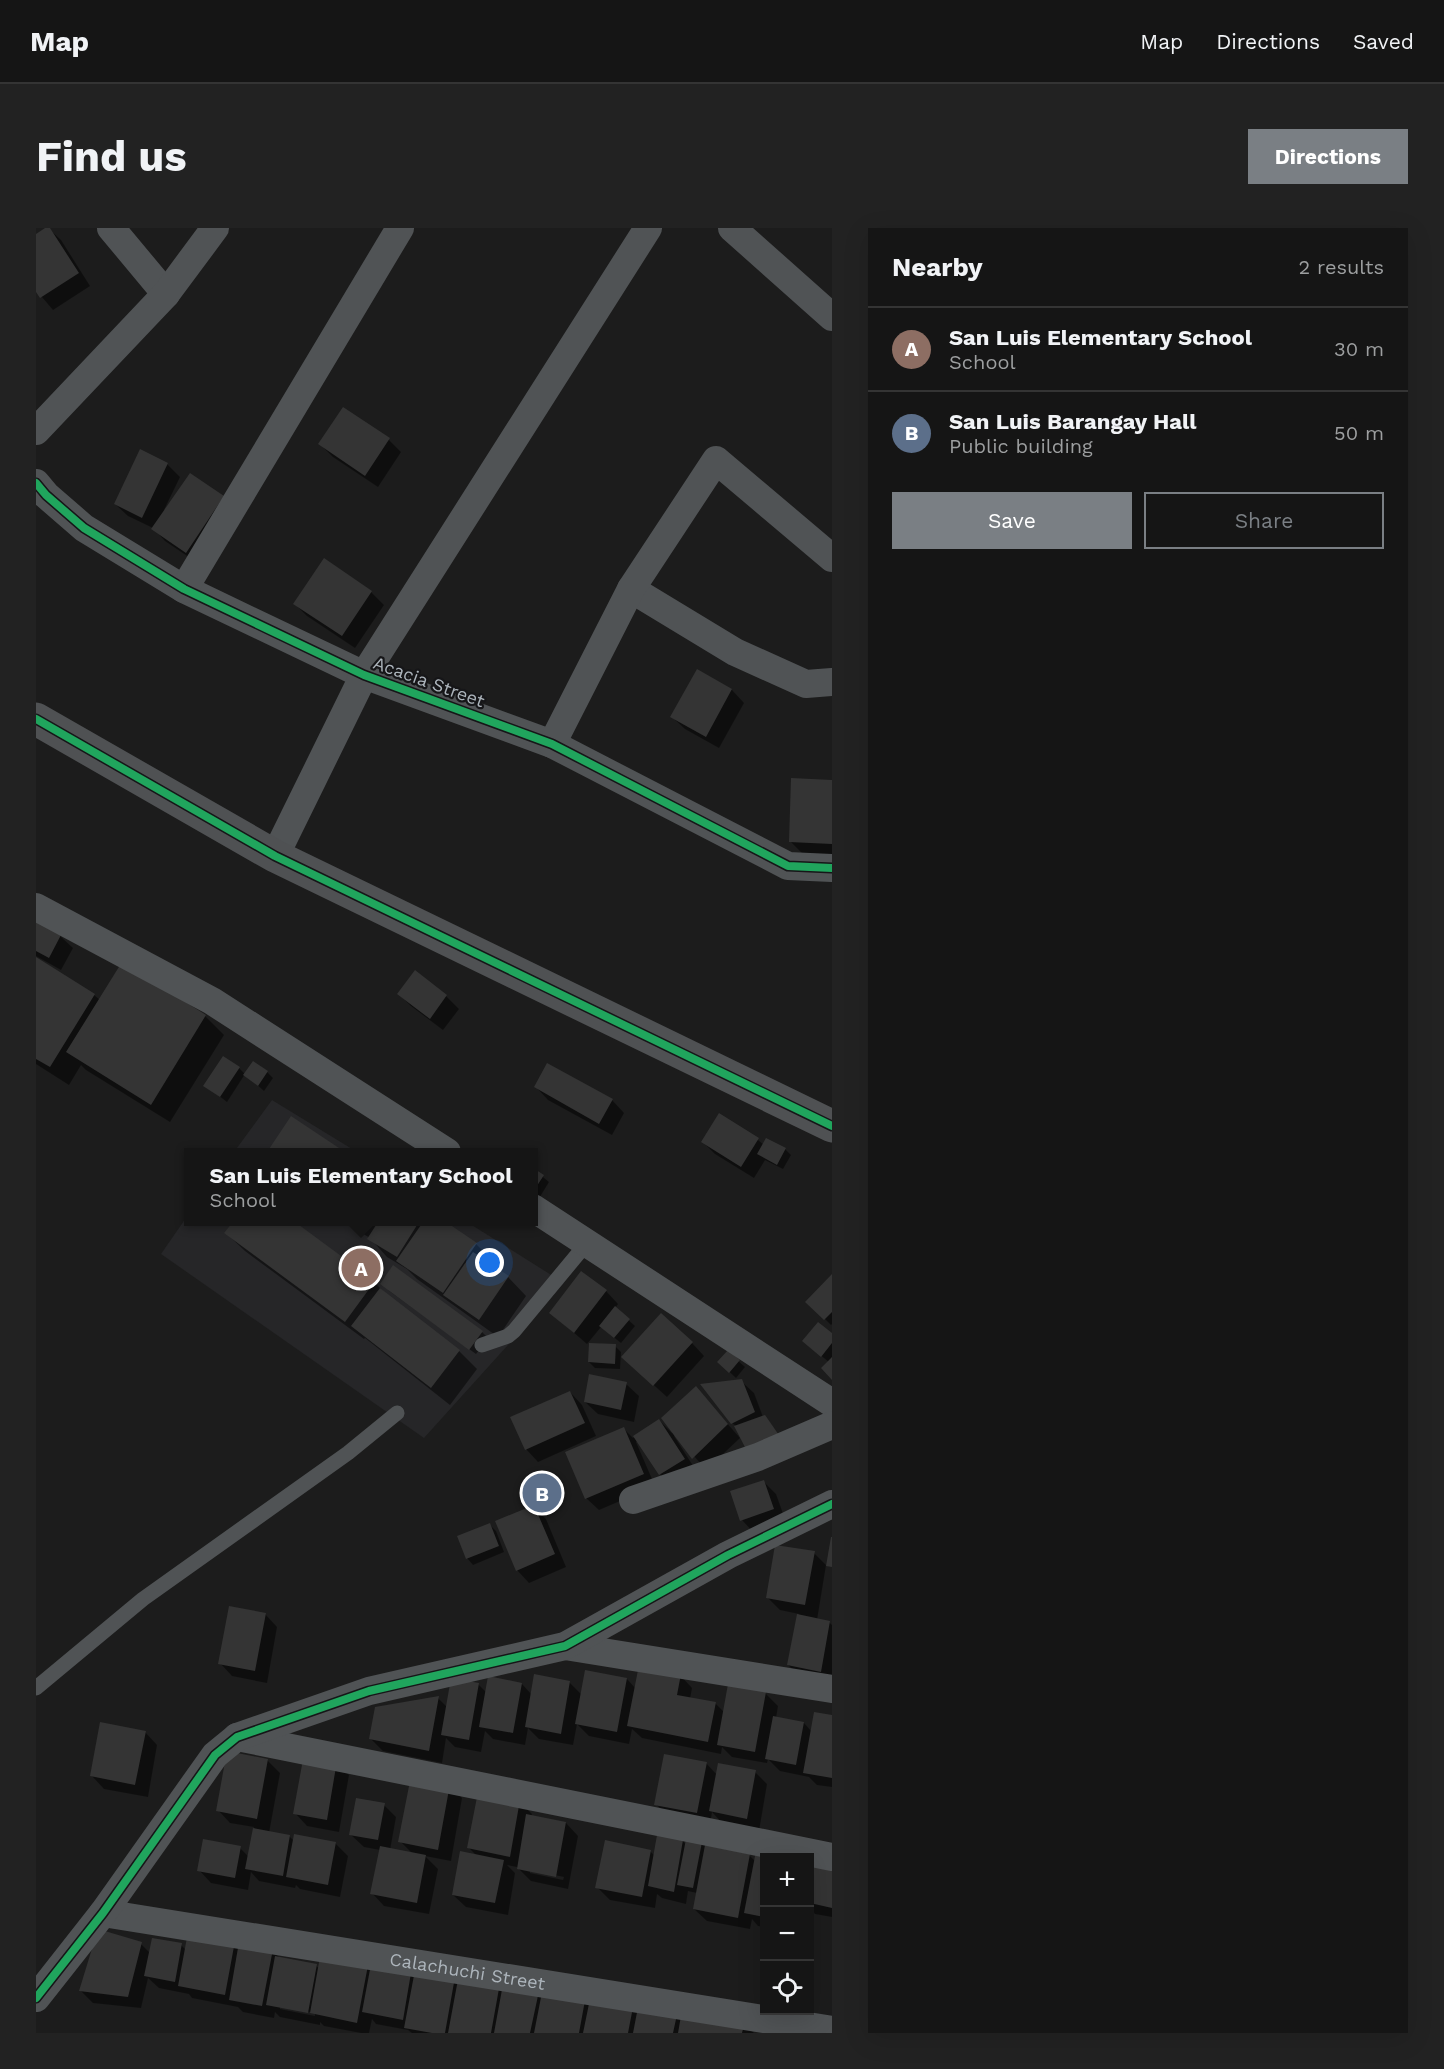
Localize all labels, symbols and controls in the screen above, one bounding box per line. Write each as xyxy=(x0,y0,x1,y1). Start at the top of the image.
text: Map xyxy=(30,25,89,58)
text: Map xyxy=(1140,29,1183,54)
text: Directions xyxy=(1216,29,1320,54)
text: Saved xyxy=(1353,29,1414,54)
button: Directions xyxy=(1248,129,1408,184)
text: Find us xyxy=(36,132,187,181)
text: Nearby xyxy=(892,252,983,282)
text: 2 results xyxy=(1299,255,1384,279)
text: San Luis Elementary School xyxy=(949,325,1252,350)
text: A xyxy=(905,337,918,361)
text: 30 m xyxy=(1334,337,1384,361)
text: School xyxy=(949,350,1016,374)
text: San Luis Barangay Hall xyxy=(949,409,1196,434)
text: B xyxy=(905,421,918,445)
text: 50 m xyxy=(1334,421,1384,445)
text: Public building xyxy=(949,434,1093,458)
button: Save xyxy=(892,492,1132,549)
button: Share xyxy=(1144,492,1384,549)
street label: Acacia Street xyxy=(371,652,488,712)
popup xyxy=(184,1148,538,1226)
text: San Luis Elementary School xyxy=(210,1163,512,1188)
text: School xyxy=(210,1188,276,1212)
pin: A xyxy=(342,1246,380,1290)
your location xyxy=(475,1248,504,1277)
pin: B xyxy=(522,1470,562,1516)
map controls xyxy=(760,1853,814,2015)
button: + xyxy=(760,1853,814,1907)
button: − xyxy=(760,1907,814,1961)
street label: Calachuchi Street xyxy=(388,1948,547,1994)
button: locate xyxy=(760,1961,814,2015)

